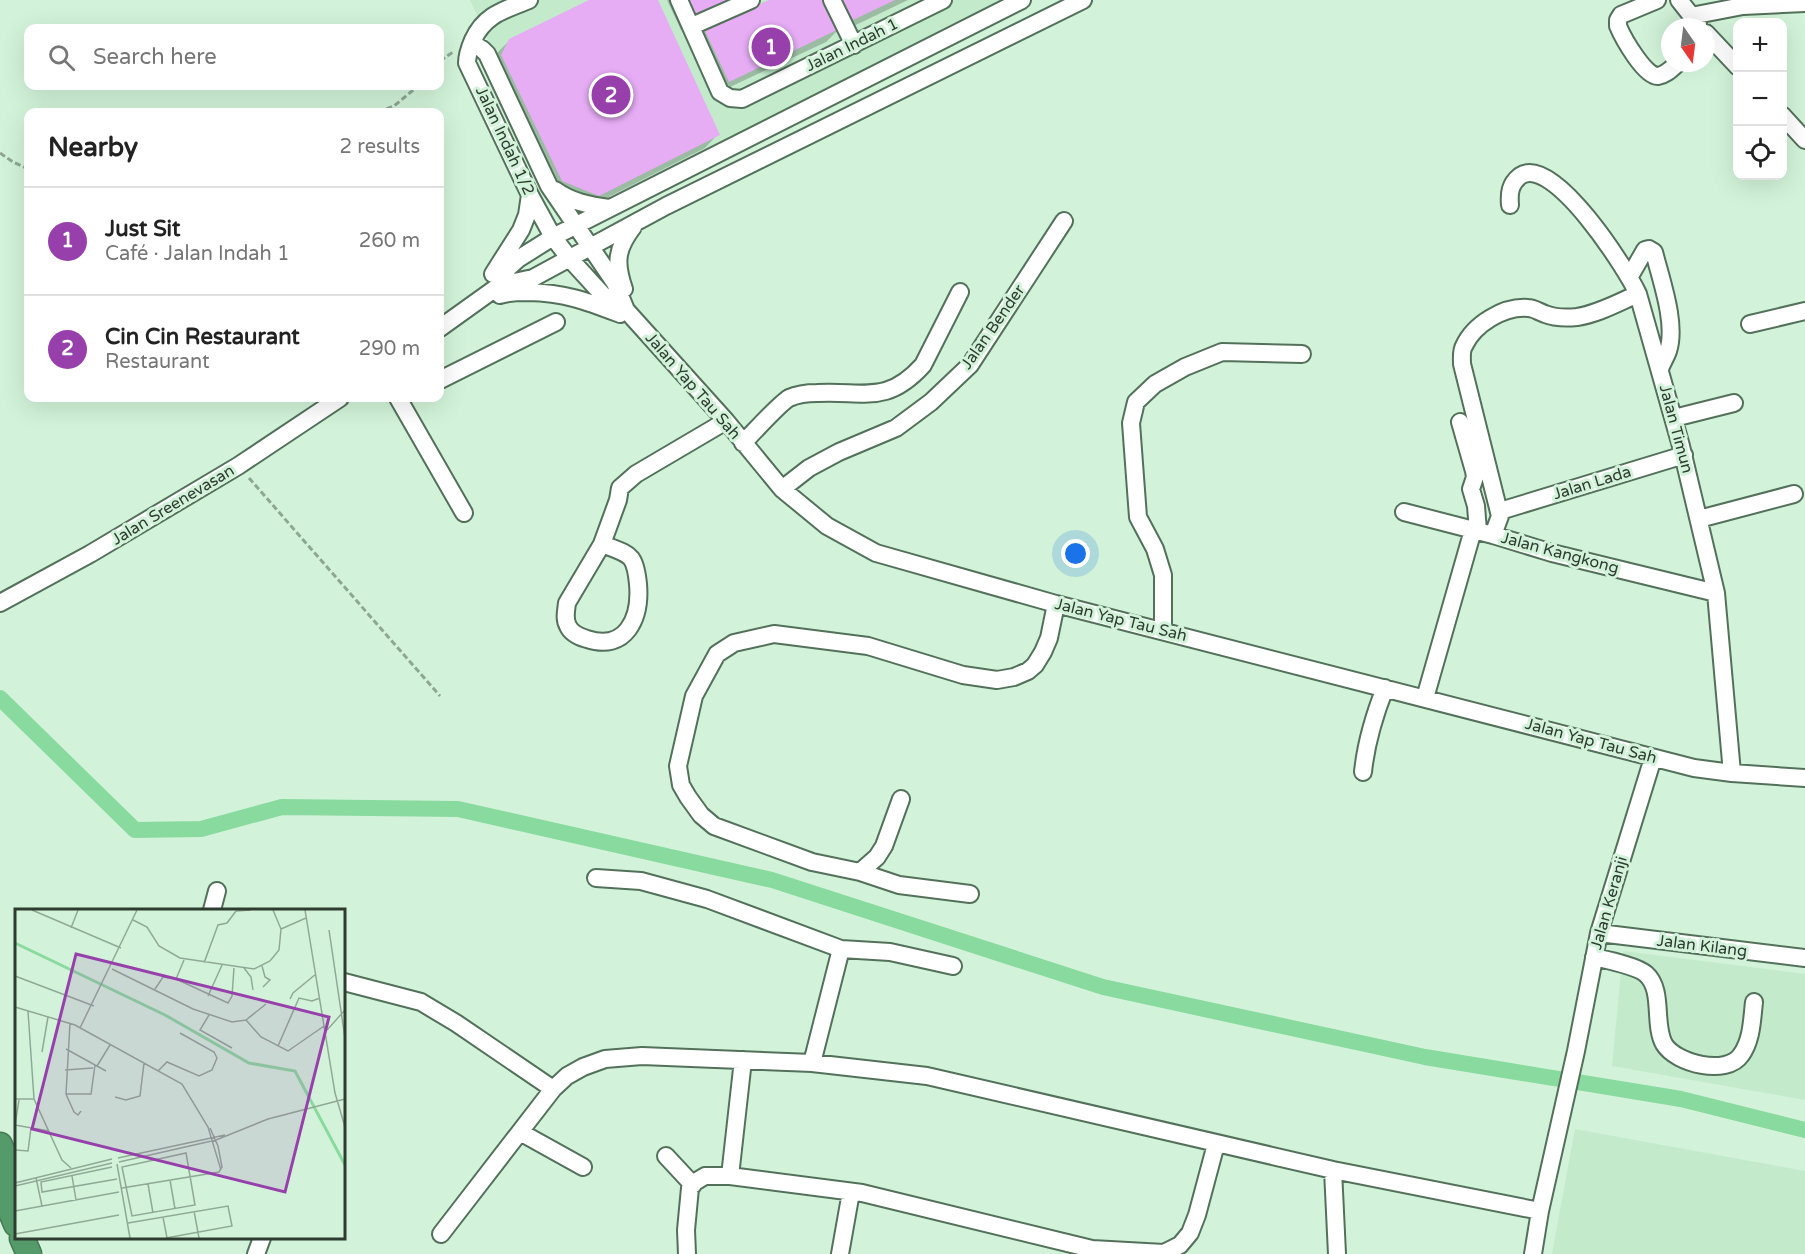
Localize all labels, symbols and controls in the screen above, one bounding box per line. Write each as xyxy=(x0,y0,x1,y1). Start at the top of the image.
street label: Jalan Indah 1 xyxy=(802,14,902,76)
north arrow xyxy=(1661,18,1715,72)
map controls xyxy=(1733,18,1787,180)
button: + xyxy=(1733,18,1787,72)
search box xyxy=(24,24,444,90)
pin: 1 xyxy=(752,24,790,70)
icon: search xyxy=(45,41,78,74)
text: Search here xyxy=(93,44,217,70)
pin: 2 xyxy=(592,72,630,118)
button: − xyxy=(1733,72,1787,126)
street label: Jalan Indah 1/2 xyxy=(471,83,539,199)
button: locate xyxy=(1733,126,1787,180)
text: Nearby xyxy=(48,132,138,163)
text: 2 results xyxy=(340,135,420,159)
text: Just Sit xyxy=(105,216,180,242)
text: 1 xyxy=(61,229,74,253)
text: 260 m xyxy=(359,229,420,253)
text: Café · Jalan Indah 1 xyxy=(105,242,290,266)
street label: Jalan Bender xyxy=(957,280,1030,373)
text: Cin Cin Restaurant xyxy=(105,324,300,350)
street label: Jalan Yap Tau Sah xyxy=(641,328,745,444)
text: 2 xyxy=(61,337,74,361)
text: 290 m xyxy=(359,337,420,361)
text: Restaurant xyxy=(105,350,210,374)
street label: Jalan Timun xyxy=(1655,382,1697,476)
street label: Jalan Sreenevasan xyxy=(108,460,238,550)
street label: Jalan Lada xyxy=(1551,462,1633,504)
street label: Jalan Kangkong xyxy=(1499,528,1621,578)
your location xyxy=(1061,539,1090,568)
street label: Jalan Yap Tau Sah xyxy=(1053,594,1189,646)
street label: Jalan Yap Tau Sah xyxy=(1523,714,1659,768)
street label: Jalan Keranji xyxy=(1586,854,1632,952)
inset map xyxy=(15,909,345,1239)
street label: Jalan Kilang xyxy=(1656,931,1748,961)

